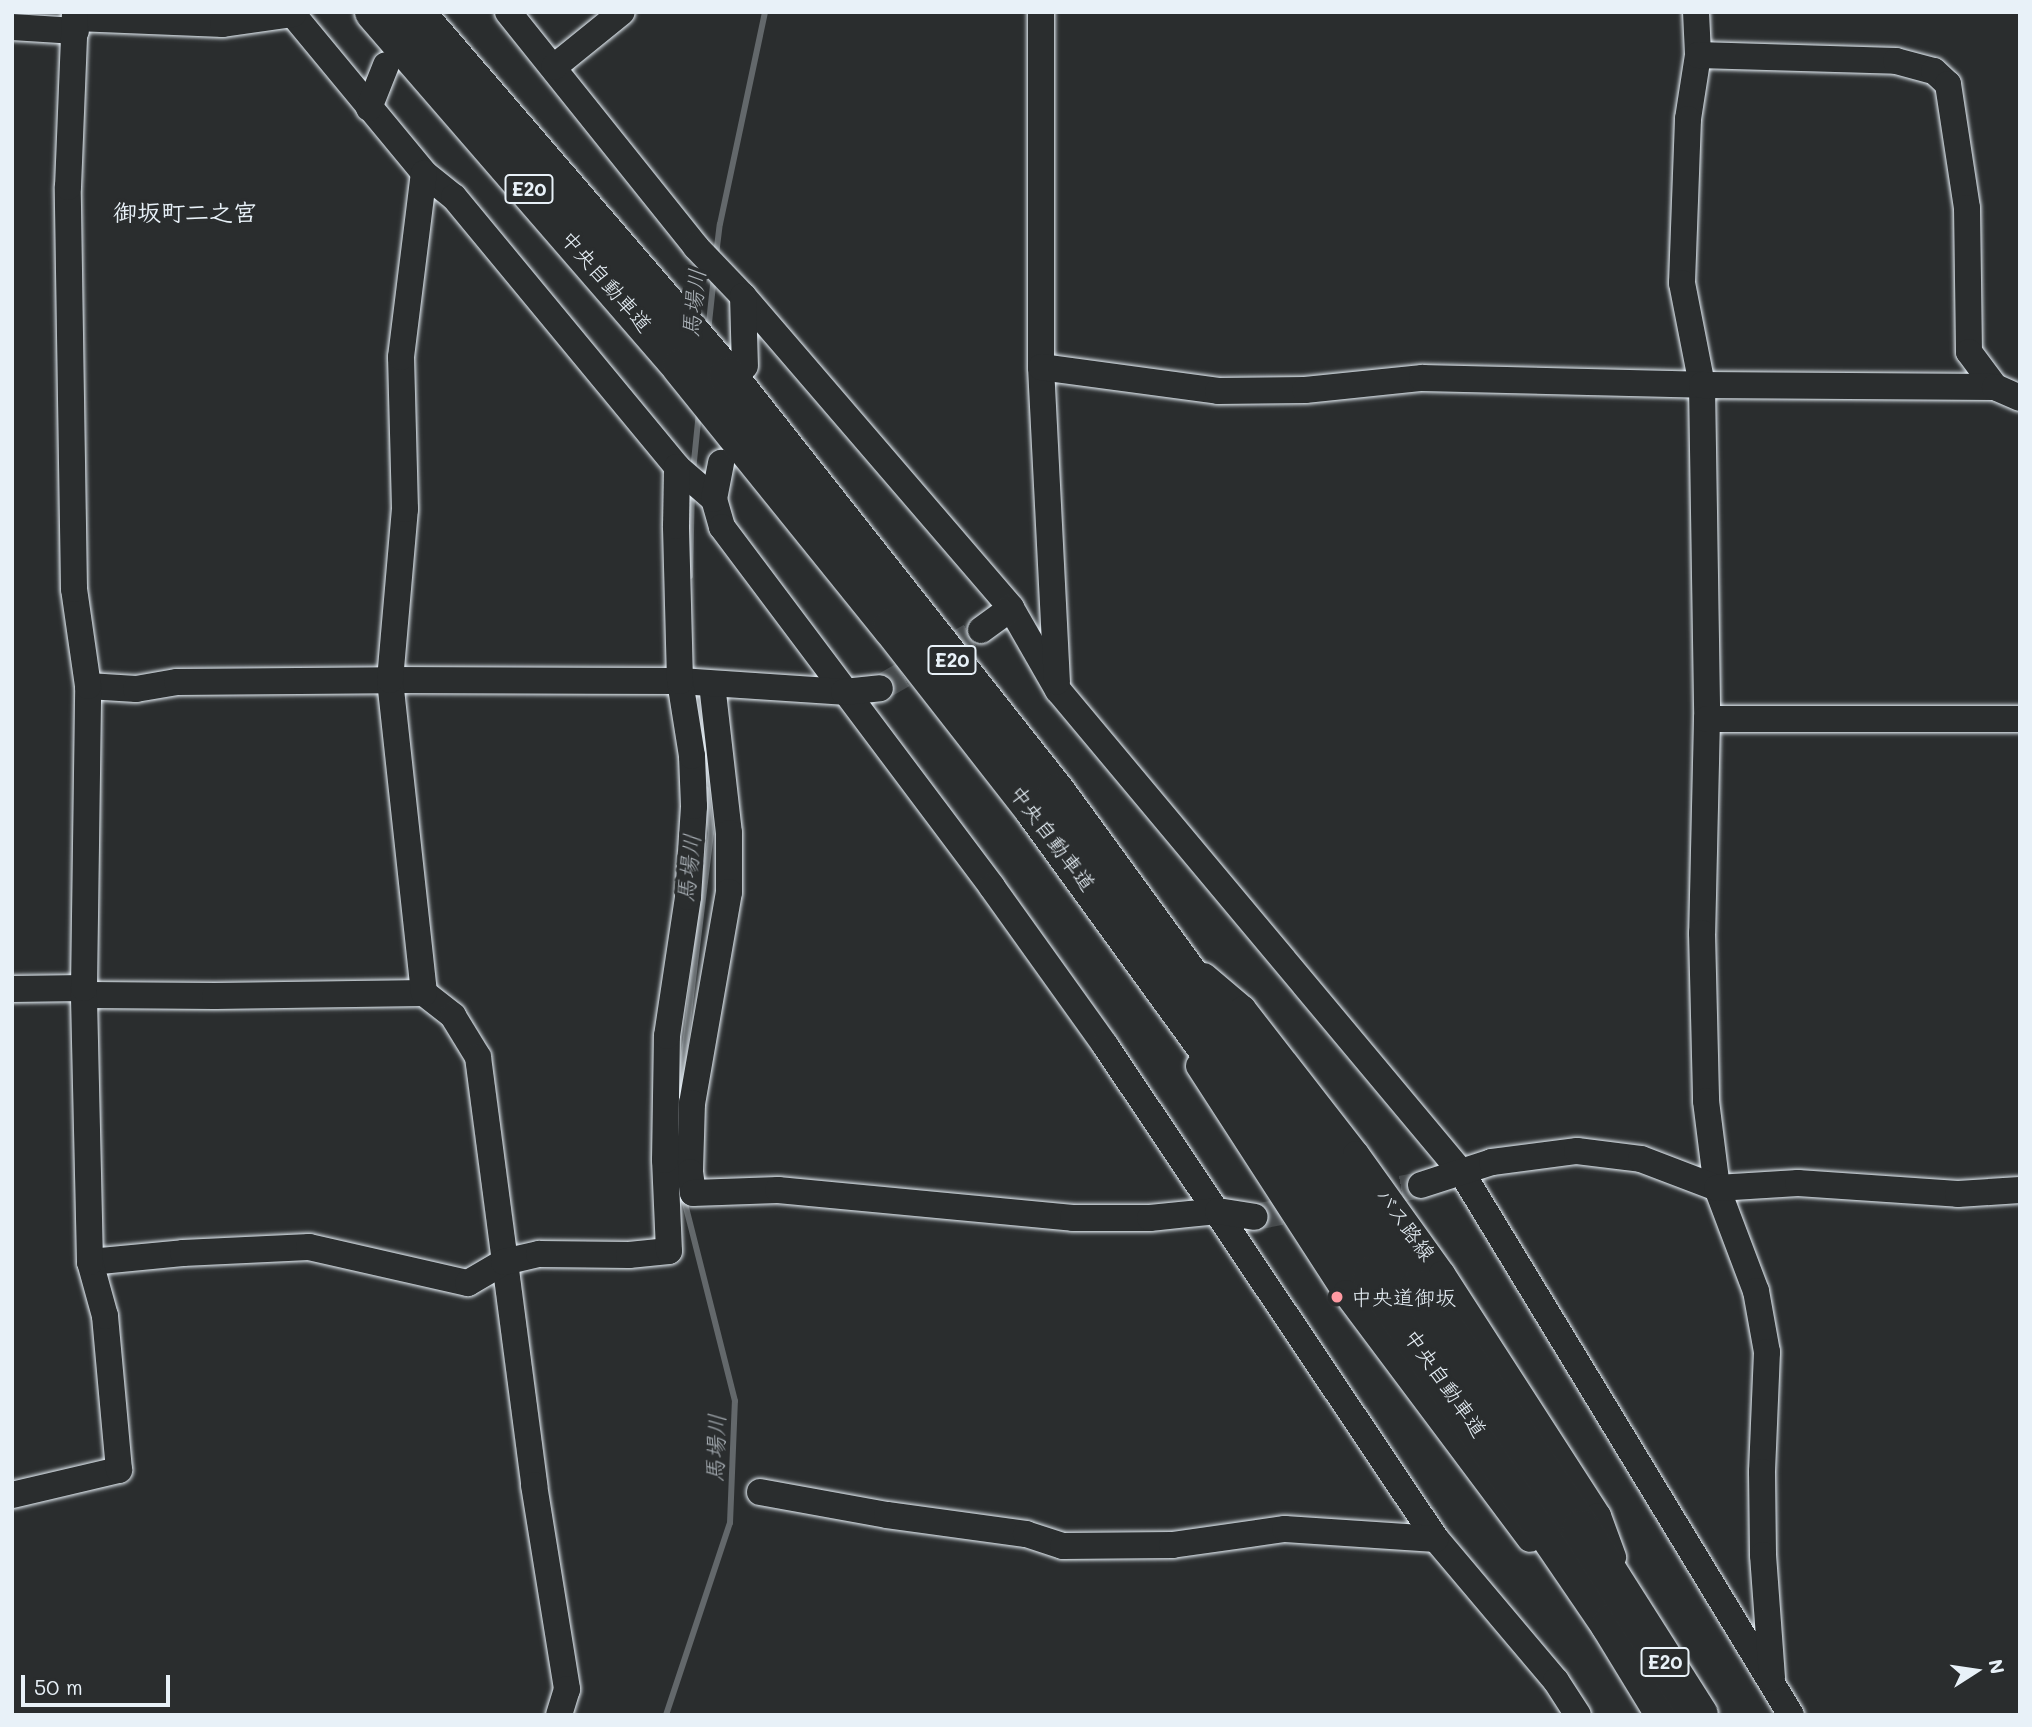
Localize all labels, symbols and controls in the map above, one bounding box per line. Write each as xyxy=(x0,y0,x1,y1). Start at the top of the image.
road number: E20 xyxy=(504,174,554,204)
district label: 御坂町二之宮 xyxy=(113,198,257,226)
street label: 中央自動車道 xyxy=(556,225,658,337)
water label: 馬場川 xyxy=(676,267,710,339)
road number: E20 xyxy=(928,645,976,676)
street label: 中央自動車道 xyxy=(1005,780,1101,896)
water label: 馬場川 xyxy=(671,832,705,904)
street label: バス路線 xyxy=(1371,1183,1441,1265)
place label: 中央道御坂 xyxy=(1351,1284,1456,1310)
marker: 中央道御坂 xyxy=(1329,1289,1345,1305)
street label: 中央自動車道 xyxy=(1400,1324,1492,1442)
water label: 馬場川 xyxy=(700,1413,730,1483)
north arrow xyxy=(1941,1636,2011,1706)
road number: E20 xyxy=(1640,1646,1690,1678)
text: N xyxy=(1983,1657,2011,1676)
scale bar xyxy=(24,1660,173,1704)
text: 50 m xyxy=(34,1673,83,1700)

